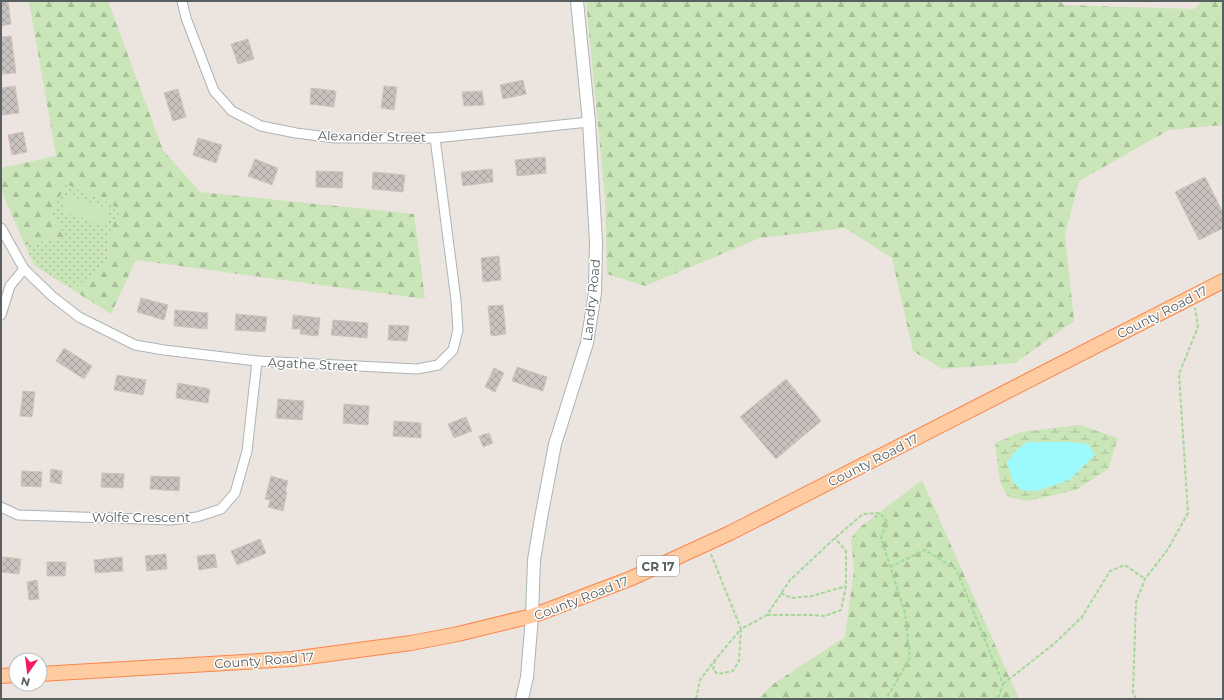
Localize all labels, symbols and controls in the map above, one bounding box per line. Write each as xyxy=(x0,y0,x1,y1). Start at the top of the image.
street label: Alexander Street xyxy=(318,127,426,145)
street label: Landry Road xyxy=(579,258,603,342)
street label: County Road 17 xyxy=(1114,282,1210,342)
street label: Agathe Street xyxy=(267,354,359,374)
street label: County Road 17 xyxy=(825,430,921,490)
street label: Wolfe Crescent xyxy=(92,509,190,525)
road number: CR 17 xyxy=(637,556,679,576)
street label: County Road 17 xyxy=(532,573,631,623)
street label: County Road 17 xyxy=(214,649,315,671)
north arrow xyxy=(8,652,48,692)
text: N xyxy=(20,674,32,690)

